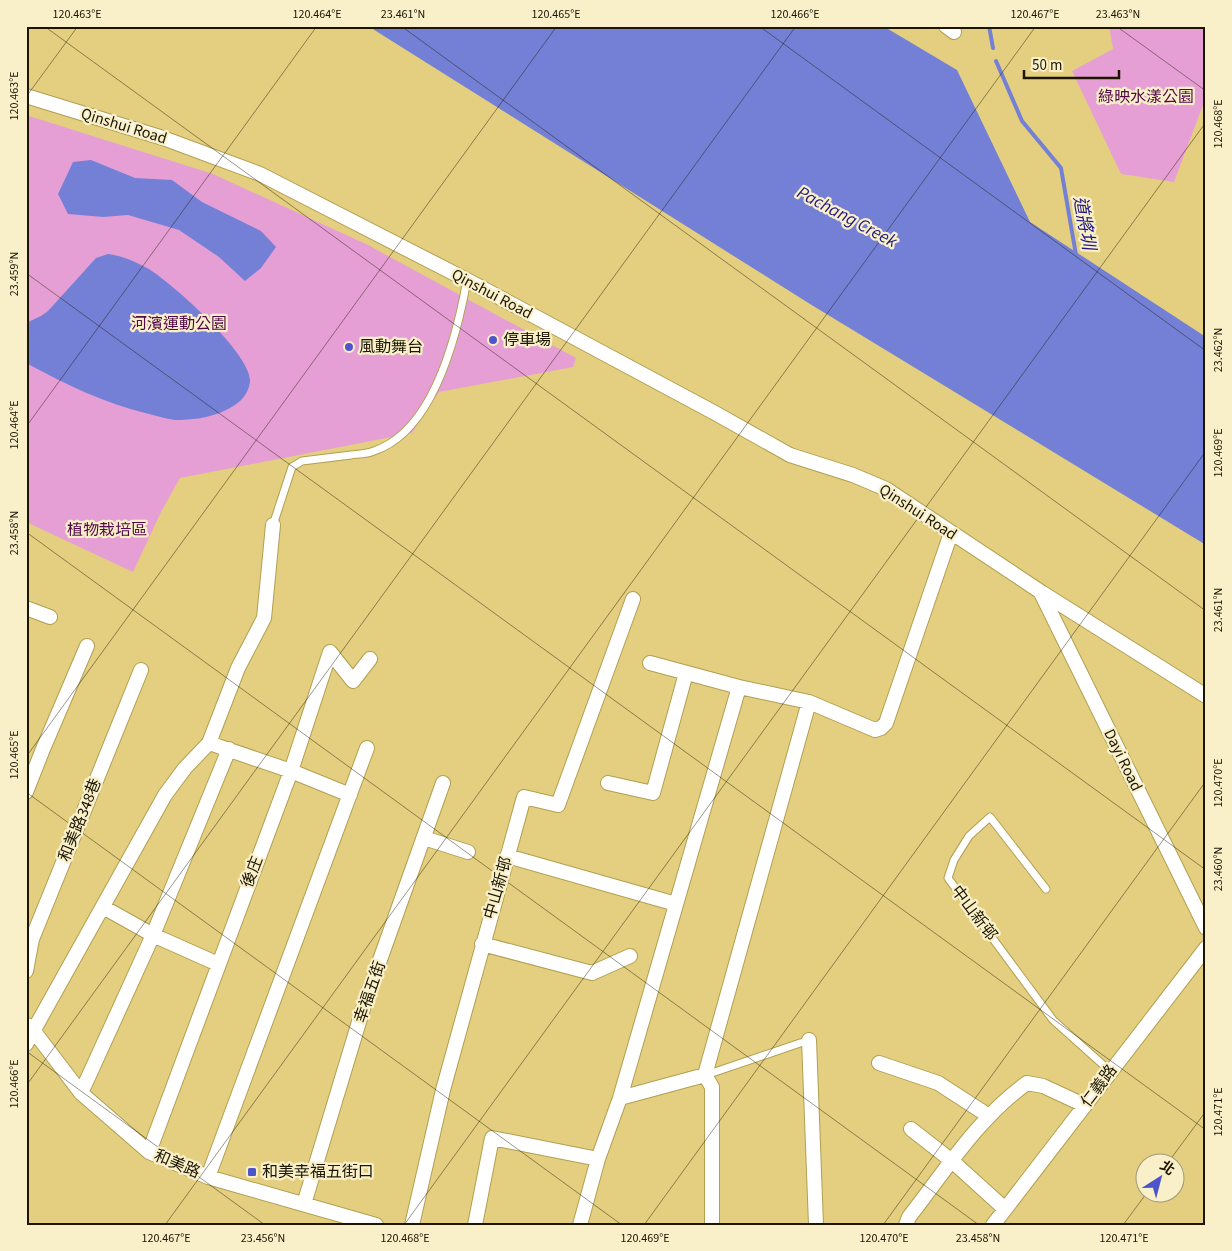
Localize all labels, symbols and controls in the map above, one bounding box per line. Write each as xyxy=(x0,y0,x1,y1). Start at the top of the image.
text: 120.463°E xyxy=(52,6,102,23)
text: 120.464°E xyxy=(292,6,342,23)
text: 23.461°N xyxy=(381,6,425,23)
text: 120.465°E xyxy=(531,6,581,23)
text: 120.466°E xyxy=(770,6,820,23)
text: 120.467°E xyxy=(1010,6,1060,23)
text: 23.463°N xyxy=(1096,6,1140,23)
scale bar xyxy=(1024,48,1120,80)
text: 50 m xyxy=(1032,55,1062,76)
text: 120.463°E xyxy=(6,71,23,121)
park label: 綠映水漾公園 xyxy=(1098,86,1194,108)
text: 120.468°E xyxy=(1210,99,1227,149)
street label: Qinshui Road xyxy=(78,102,170,150)
water label: Pachang Creek xyxy=(792,180,902,254)
water label: 道將圳 xyxy=(1067,194,1102,255)
text: 23.459°N xyxy=(6,252,23,296)
street label: Qinshui Road xyxy=(448,263,536,325)
park label: 河濱運動公園 xyxy=(131,313,227,335)
text: 23.462°N xyxy=(1210,328,1227,372)
place label: 停車場 xyxy=(503,329,551,351)
marker: 停車場 xyxy=(487,334,499,346)
place label: 風動舞台 xyxy=(359,336,423,358)
marker: 風動舞台 xyxy=(343,341,355,353)
text: 120.464°E xyxy=(6,400,23,450)
text: 120.469°E xyxy=(1210,428,1227,478)
street label: Qinshui Road xyxy=(875,479,961,545)
text: 23.458°N xyxy=(6,511,23,555)
park label: 植物栽培區 xyxy=(67,519,147,541)
text: 23.461°N xyxy=(1210,588,1227,632)
street label: Dayi Road xyxy=(1098,725,1148,795)
text: 120.465°E xyxy=(6,730,23,780)
text: 120.470°E xyxy=(1210,758,1227,808)
street label: 和美路348巷 xyxy=(53,775,107,865)
text: 23.460°N xyxy=(1210,847,1227,891)
street label: 後庄 xyxy=(236,853,268,891)
street label: 中山新邨 xyxy=(479,854,517,922)
street label: 中山新邨 xyxy=(946,881,1002,945)
street label: 幸福五街 xyxy=(349,958,391,1026)
text: 120.466°E xyxy=(6,1059,23,1109)
street label: 仁義路 xyxy=(1076,1060,1122,1112)
text: 120.471°E xyxy=(1210,1087,1227,1137)
street label: 和美路 xyxy=(151,1144,203,1184)
north arrow xyxy=(1134,1154,1184,1204)
text: 北 xyxy=(1156,1156,1179,1180)
place label: 和美幸福五街口 xyxy=(262,1161,374,1183)
marker: 和美幸福五街口 xyxy=(246,1166,258,1178)
text: 120.467°E xyxy=(141,1230,191,1247)
text: 23.456°N xyxy=(241,1230,285,1247)
text: 120.468°E xyxy=(380,1230,430,1247)
text: 120.469°E xyxy=(620,1230,670,1247)
text: 120.470°E xyxy=(859,1230,909,1247)
text: 23.458°N xyxy=(956,1230,1000,1247)
text: 120.471°E xyxy=(1099,1230,1149,1247)

